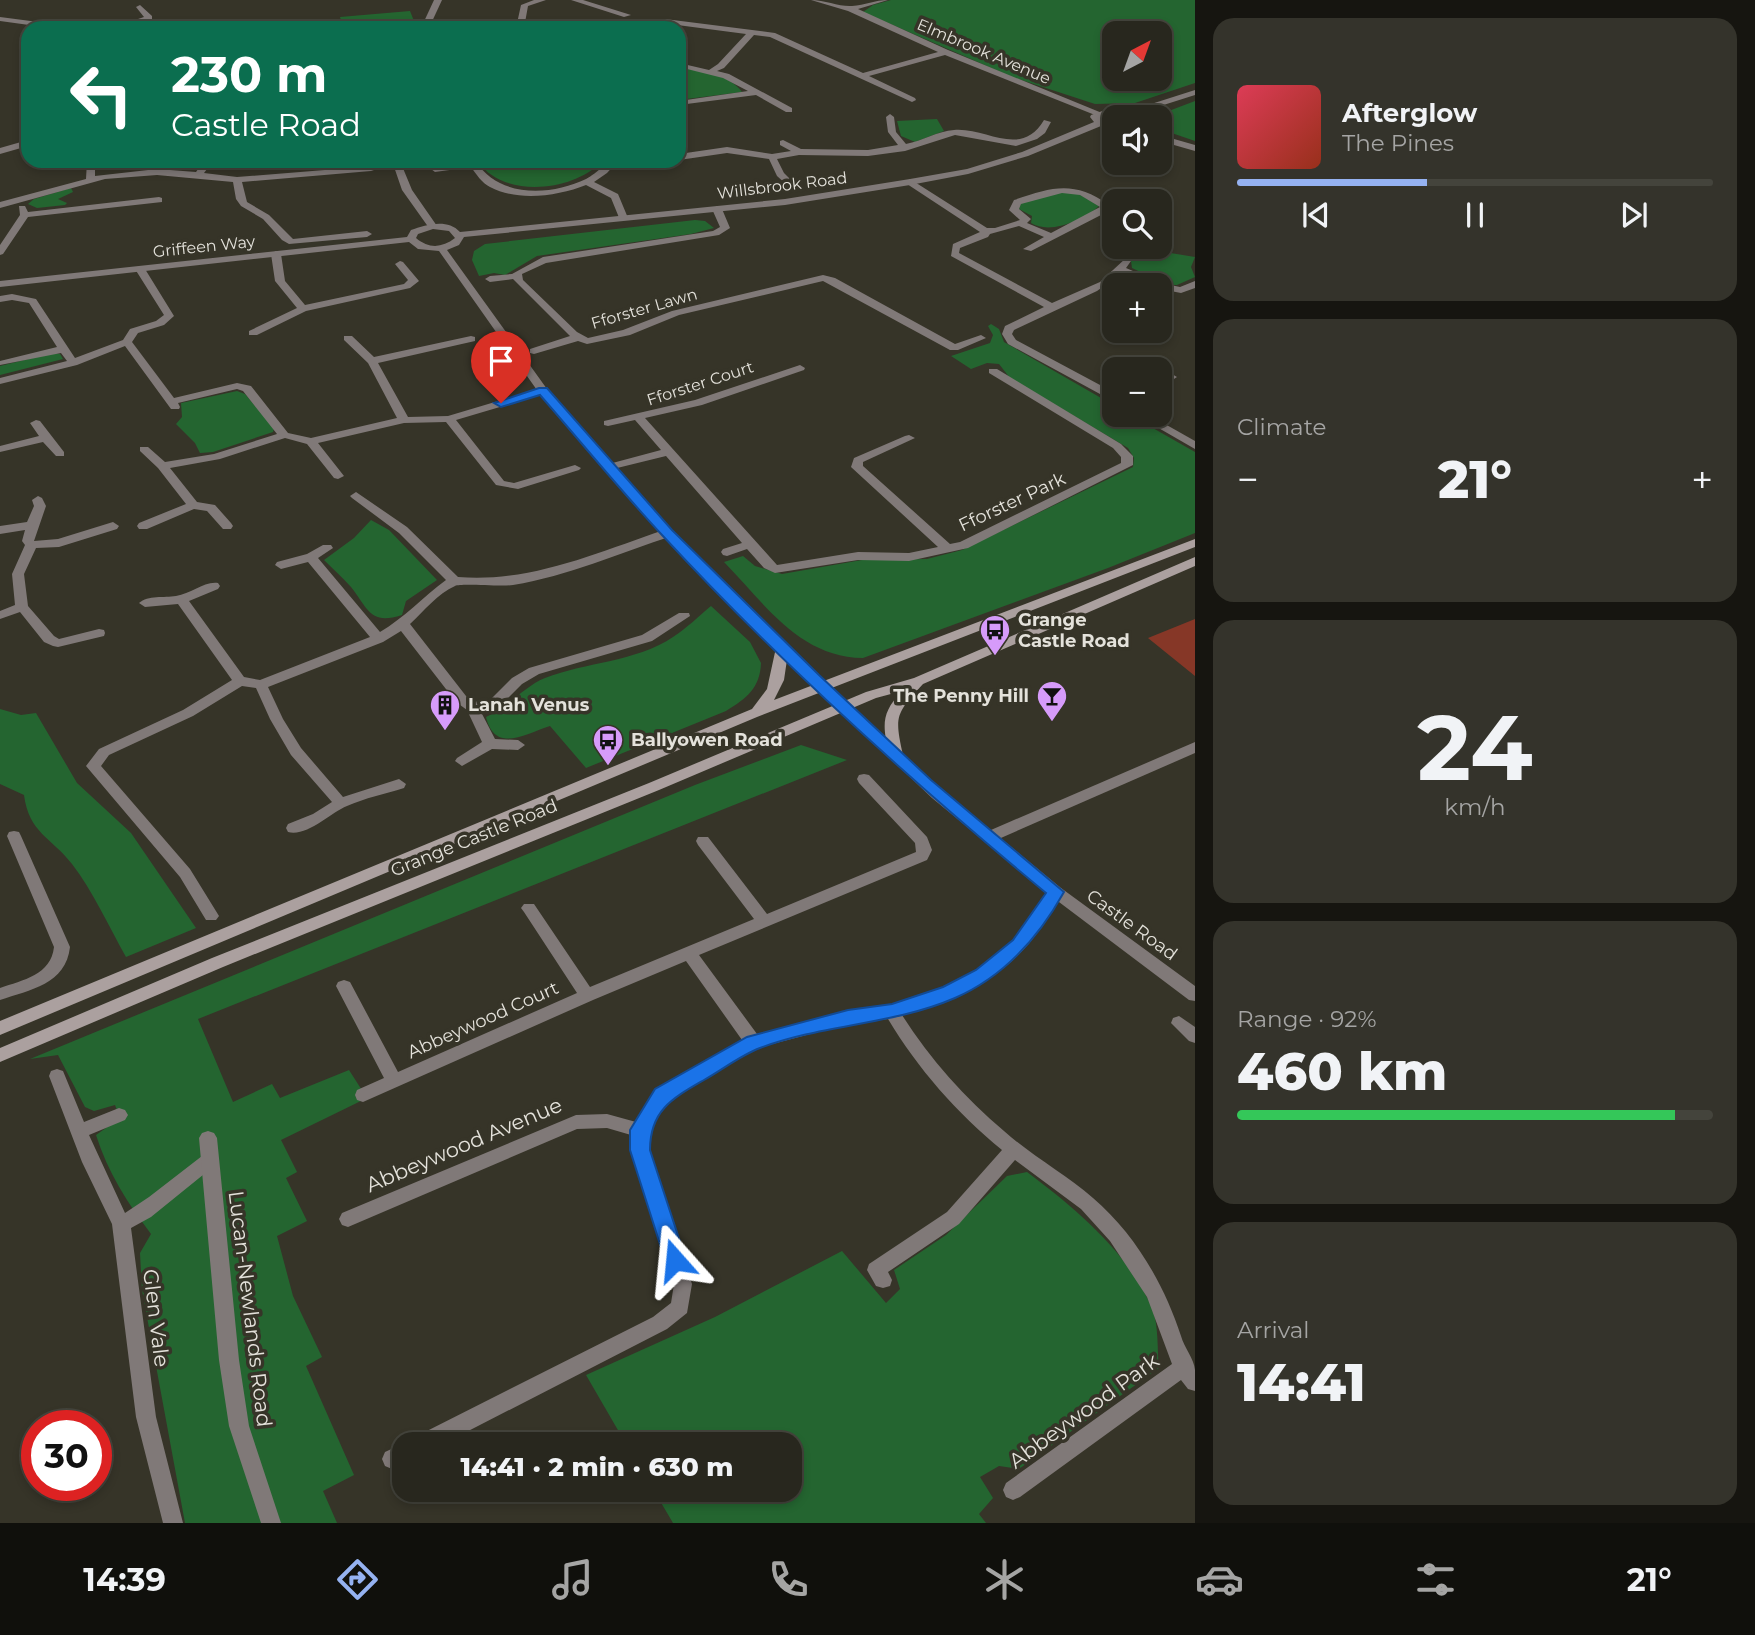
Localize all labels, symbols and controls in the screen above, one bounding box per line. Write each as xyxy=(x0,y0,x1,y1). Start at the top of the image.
street label: Elmbrook Avenue xyxy=(914,15,1053,88)
north arrow xyxy=(1102,21,1172,91)
map controls xyxy=(1102,21,1172,427)
text: 230 m xyxy=(171,45,327,104)
icon: left xyxy=(56,49,147,140)
text: Afterglow xyxy=(1342,97,1477,129)
text: Castle Road xyxy=(171,105,361,144)
button: sound xyxy=(1102,105,1172,175)
text: The Pines xyxy=(1342,129,1454,157)
street label: Willsbrook Road xyxy=(716,168,848,203)
button: search xyxy=(1102,189,1172,259)
icon: previous xyxy=(1297,196,1335,234)
icon: pause xyxy=(1456,196,1494,234)
icon: next xyxy=(1615,196,1653,234)
street label: Griffeen Way xyxy=(152,232,256,261)
button: + xyxy=(1102,273,1172,343)
street label: Fforster Lawn xyxy=(589,284,699,333)
pin xyxy=(471,331,531,403)
icon: arrive xyxy=(482,342,520,380)
street label: Fforster Court xyxy=(644,357,756,410)
button: − xyxy=(1102,357,1172,427)
text: Climate xyxy=(1237,413,1326,441)
text: 21° xyxy=(1438,448,1512,511)
text: − xyxy=(1237,456,1259,503)
text: + xyxy=(1691,456,1713,503)
street label: Fforster Park xyxy=(955,468,1069,536)
place label: Grange Castle Road xyxy=(1018,609,1130,652)
bus stop icon: Grange Castle Road xyxy=(978,613,1012,657)
bar icon: The Penny Hill xyxy=(1035,679,1069,723)
place label: The Penny Hill xyxy=(893,685,1029,707)
building icon: Lanah Venus xyxy=(428,688,462,732)
text: 24 xyxy=(1417,692,1533,803)
place label: Lanah Venus xyxy=(468,694,590,716)
bus stop icon: Ballyowen Road xyxy=(591,723,625,767)
place label: Ballyowen Road xyxy=(631,729,783,751)
text: km/h xyxy=(1444,793,1506,821)
street label: Grange Castle Road xyxy=(387,794,561,882)
street label: Castle Road xyxy=(1082,885,1182,965)
street label: Abbeywood Court xyxy=(404,977,562,1063)
text: Range · 92% xyxy=(1237,1005,1377,1033)
text: 460 km xyxy=(1237,1040,1447,1103)
street label: Abbeywood Avenue xyxy=(362,1092,566,1197)
street label: Lucan-Newlands Road xyxy=(224,1189,277,1429)
position arrow xyxy=(638,1223,712,1297)
street label: Glen Vale xyxy=(138,1268,175,1368)
text: Arrival xyxy=(1237,1316,1310,1344)
street label: Abbeywood Park xyxy=(1004,1347,1164,1473)
text: 14:41 xyxy=(1237,1351,1366,1414)
speed limit sign: 30 xyxy=(21,1410,112,1501)
text: 14:41 · 2 min · 630 m xyxy=(460,1451,734,1483)
icon: directions xyxy=(333,1555,382,1604)
icon: music xyxy=(548,1555,597,1604)
icon: phone xyxy=(764,1555,813,1604)
icon: climate xyxy=(980,1555,1029,1604)
icon: car xyxy=(1195,1555,1244,1604)
icon: filters xyxy=(1411,1555,1460,1604)
text: 14:39 xyxy=(83,1560,166,1599)
text: 21° xyxy=(1627,1560,1672,1599)

